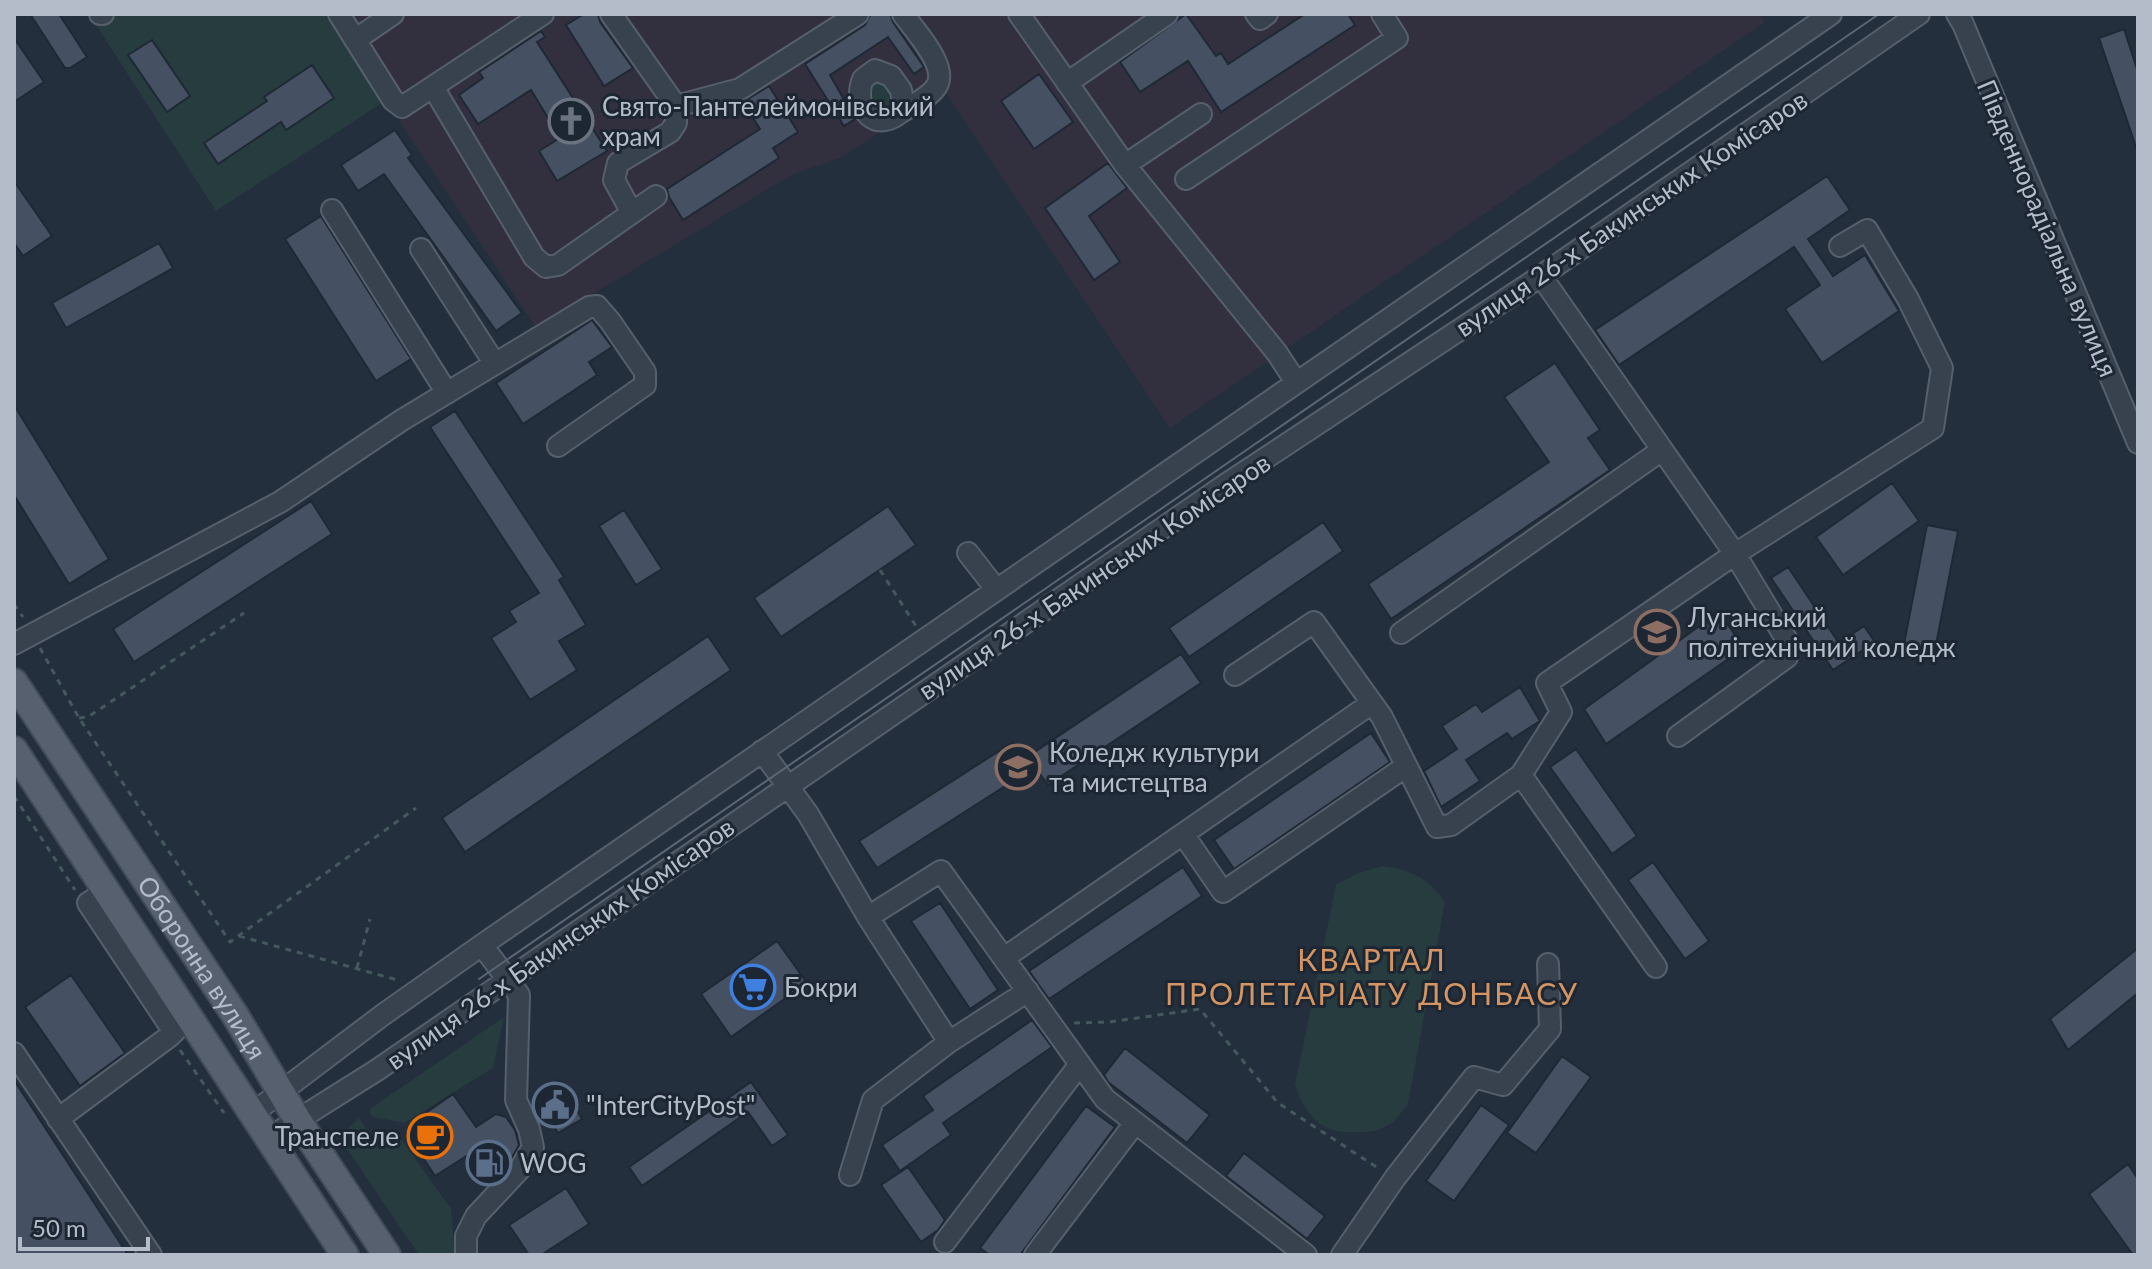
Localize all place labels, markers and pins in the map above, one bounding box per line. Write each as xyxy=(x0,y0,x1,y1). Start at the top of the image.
place label: Свято-Пантелеймонівський храм xyxy=(602,90,934,152)
church icon: Свято-Пантелеймонівський храм xyxy=(547,97,595,145)
place label: Луганський політехнічний коледж xyxy=(1687,601,1956,663)
school or university icon: Луганський політехнічний коледж xyxy=(1633,608,1681,656)
place label: Коледж культури та мистецтва xyxy=(1049,736,1259,798)
school or university icon: Коледж культури та мистецтва xyxy=(994,743,1042,791)
supermarket icon: Бокри xyxy=(729,963,777,1011)
place label: Бокри xyxy=(784,971,858,1003)
public building icon: "InterCityPost" xyxy=(531,1081,579,1129)
place label: "InterCityPost" xyxy=(586,1089,755,1121)
cafe icon: Транспеле xyxy=(406,1112,454,1160)
place label: Транспеле xyxy=(275,1120,399,1152)
fuel station icon: WOG xyxy=(465,1139,513,1187)
place label: WOG xyxy=(520,1147,586,1179)

